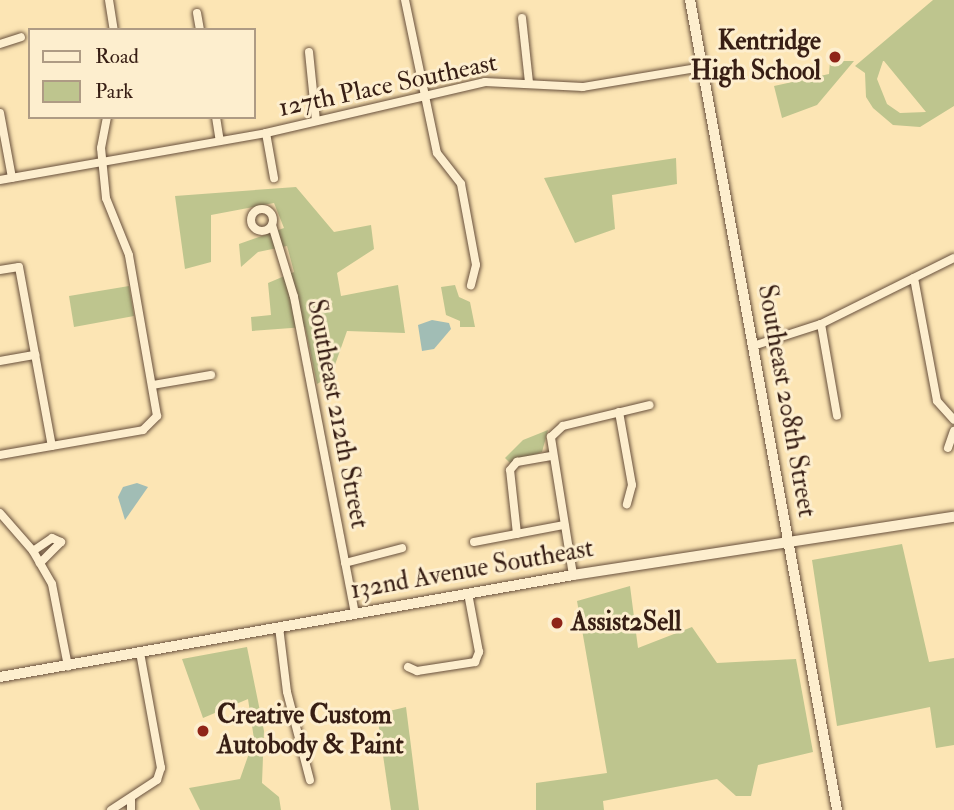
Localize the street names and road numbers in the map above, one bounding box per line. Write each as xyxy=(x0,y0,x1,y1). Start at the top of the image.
street label: 127th Place Southeast xyxy=(276,48,500,124)
street label: Southeast 208th Street xyxy=(750,282,822,520)
street label: Southeast 212th Street xyxy=(299,297,375,531)
street label: 132nd Avenue Southeast xyxy=(348,533,596,607)

